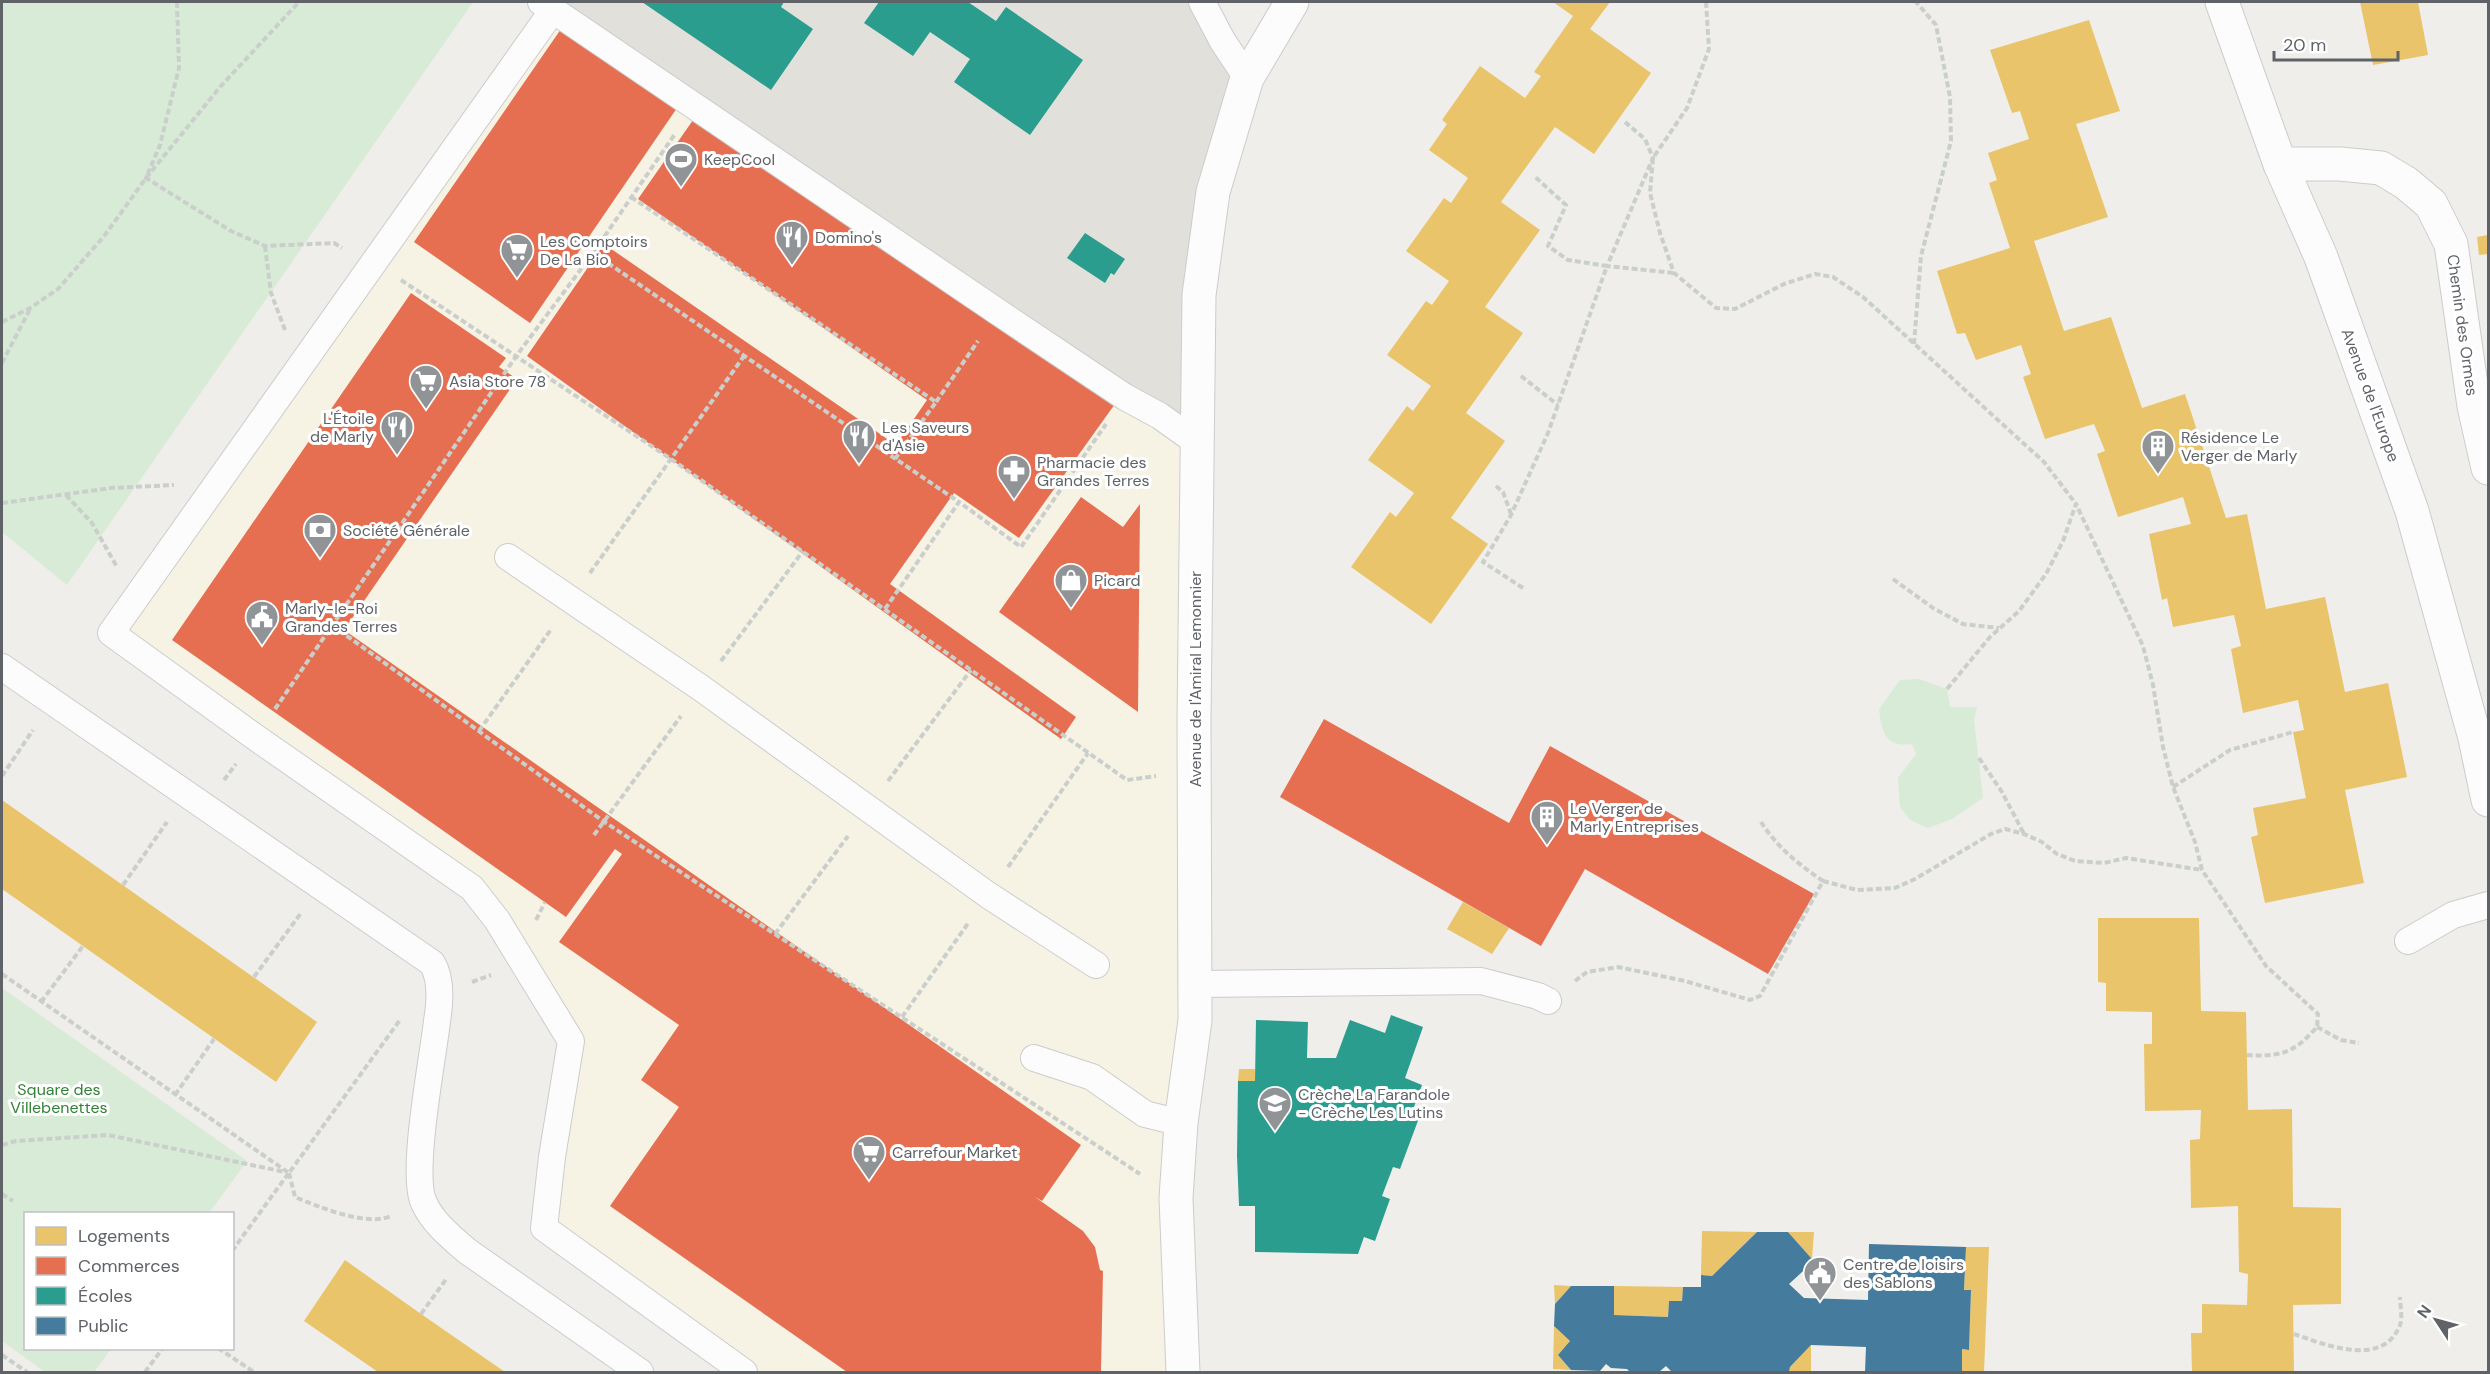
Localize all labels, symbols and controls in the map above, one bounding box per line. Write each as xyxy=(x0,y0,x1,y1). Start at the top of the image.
scale bar xyxy=(2274,24,2398,62)
text: 20 m xyxy=(2283,33,2326,57)
sports icon: KeepCool xyxy=(663,141,699,188)
place label: KeepCool xyxy=(704,149,775,170)
restaurant icon: Domino's xyxy=(774,219,810,266)
place label: Domino's xyxy=(815,227,882,248)
place label: Les Comptoirs De La Bio xyxy=(540,231,648,270)
supermarket icon: Les Comptoirs De La Bio xyxy=(499,232,535,279)
street label: Chemin des Ormes xyxy=(2442,253,2483,397)
street label: Avenue de l'Europe xyxy=(2337,326,2404,465)
supermarket icon: Asia Store 78 xyxy=(408,363,444,410)
place label: Asia Store 78 xyxy=(449,371,546,392)
place label: L'Étoile de Marly xyxy=(310,408,374,447)
restaurant icon: L'Étoile de Marly xyxy=(379,409,415,456)
place label: Les Saveurs d'Asie xyxy=(882,417,969,456)
restaurant icon: Les Saveurs d'Asie xyxy=(841,418,877,465)
place label: Résidence Le Verger de Marly xyxy=(2181,427,2297,466)
building icon: Résidence Le Verger de Marly xyxy=(2140,428,2176,475)
place label: Pharmacie des Grandes Terres xyxy=(1037,452,1150,491)
pharmacy icon: Pharmacie des Grandes Terres xyxy=(996,453,1032,500)
bank icon: Société Générale xyxy=(302,512,338,559)
place label: Société Générale xyxy=(343,520,470,541)
shop icon: Picard xyxy=(1053,562,1089,609)
place label: Picard xyxy=(1094,570,1141,591)
street label: Avenue de l'Amiral Lemonnier xyxy=(1185,571,1206,787)
place label: Marly-le-Roi Grandes Terres xyxy=(285,598,398,637)
public building icon: Marly-le-Roi Grandes Terres xyxy=(244,599,280,646)
place label: Le Verger de Marly Entreprises xyxy=(1570,798,1699,837)
building icon: Le Verger de Marly Entreprises xyxy=(1529,799,1565,846)
park label: Square des Villebenettes xyxy=(10,1079,108,1118)
place label: Crèche La Farandole - Crèche Les Lutins xyxy=(1298,1084,1450,1123)
school or university icon: Crèche La Farandole - Crèche Les Lutins xyxy=(1257,1085,1293,1132)
supermarket icon: Carrefour Market xyxy=(851,1134,887,1181)
place label: Carrefour Market xyxy=(892,1142,1017,1163)
legend xyxy=(24,1212,234,1350)
text: Logements xyxy=(78,1224,170,1248)
text: Commerces xyxy=(78,1254,180,1278)
place label: Centre de loisirs des Sablons xyxy=(1843,1254,1964,1293)
public building icon: Centre de loisirs des Sablons xyxy=(1802,1255,1838,1302)
text: Écoles xyxy=(78,1284,132,1308)
north arrow xyxy=(2406,1290,2466,1350)
text: N xyxy=(2412,1301,2436,1322)
text: Public xyxy=(78,1314,129,1338)

